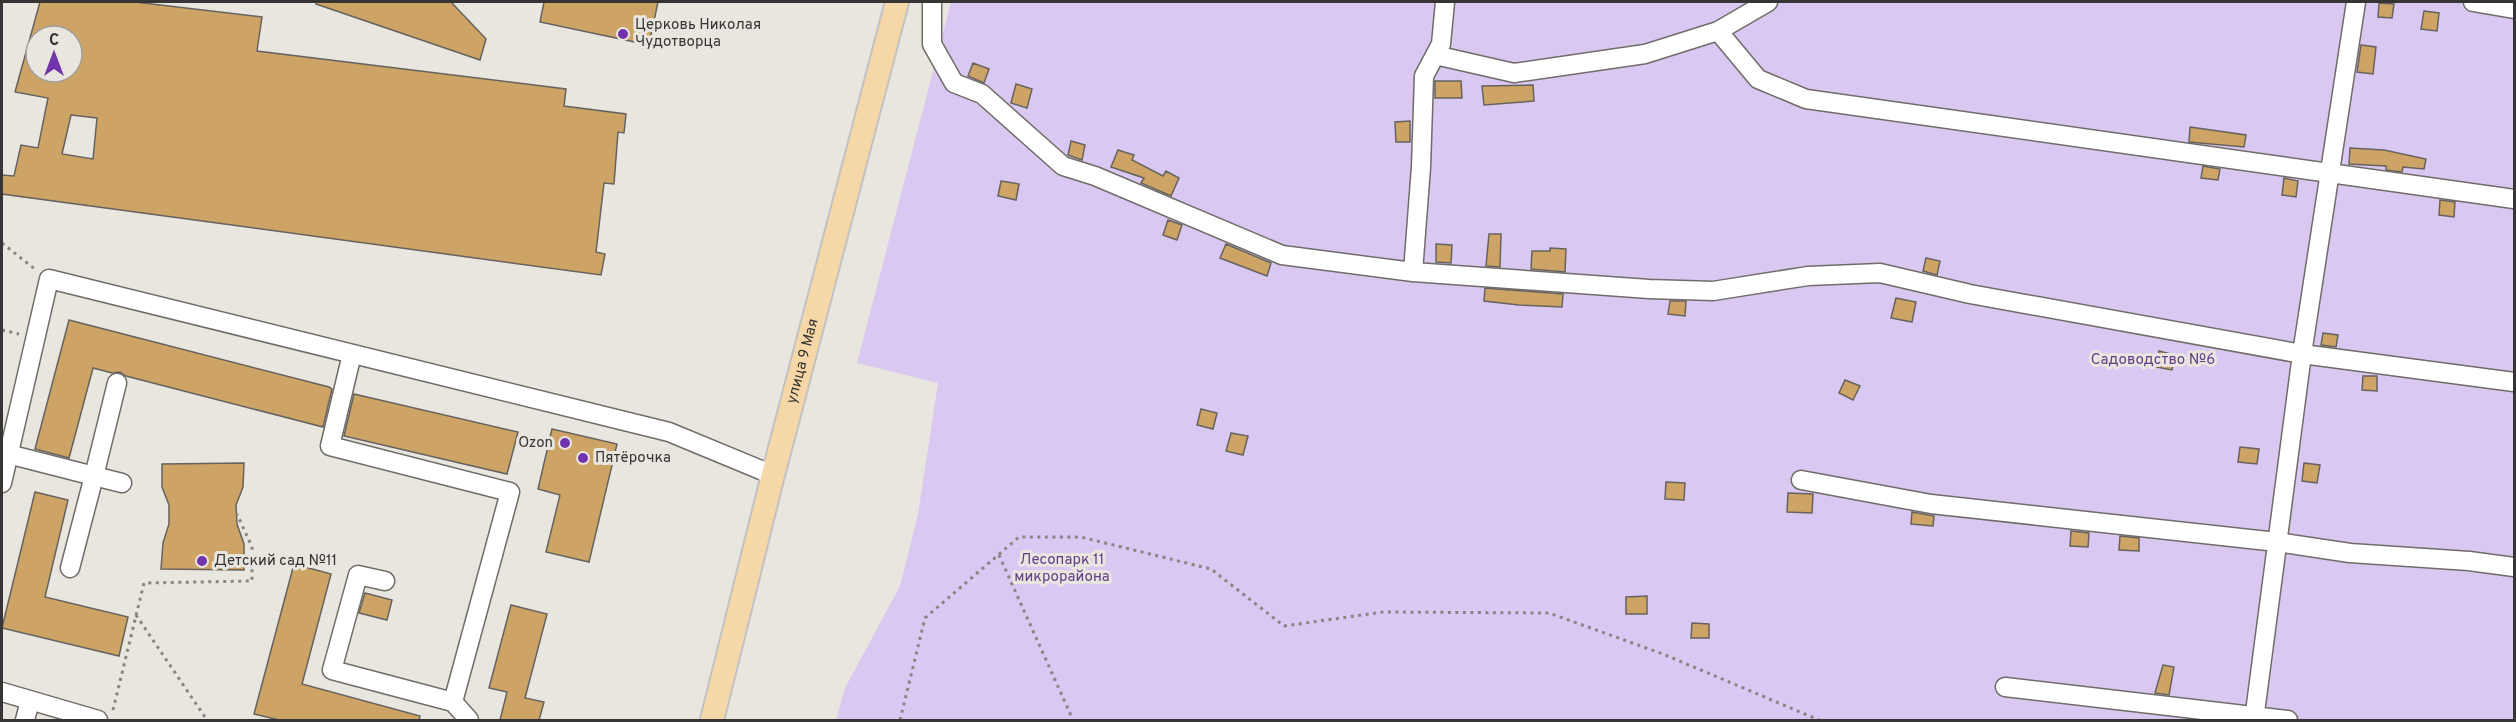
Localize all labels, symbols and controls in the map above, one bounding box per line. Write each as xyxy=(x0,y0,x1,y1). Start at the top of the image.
place label: Церковь Николая Чудотворца xyxy=(635,16,761,52)
north arrow xyxy=(24,24,84,84)
marker: Церковь Николая Чудотворца xyxy=(616,27,630,41)
text: С xyxy=(49,31,59,51)
street label: улица 9 Мая xyxy=(783,317,823,406)
park label: Садоводство №6 xyxy=(2091,351,2215,370)
place label: Ozon xyxy=(518,434,553,453)
marker: Ozon xyxy=(558,436,572,450)
place label: Пятёрочка xyxy=(595,449,671,468)
marker: Пятёрочка xyxy=(576,451,590,465)
park label: Лесопарк 11 микрорайона xyxy=(1014,551,1110,587)
place label: Детский сад №11 xyxy=(214,552,337,571)
marker: Детский сад №11 xyxy=(195,554,209,568)

